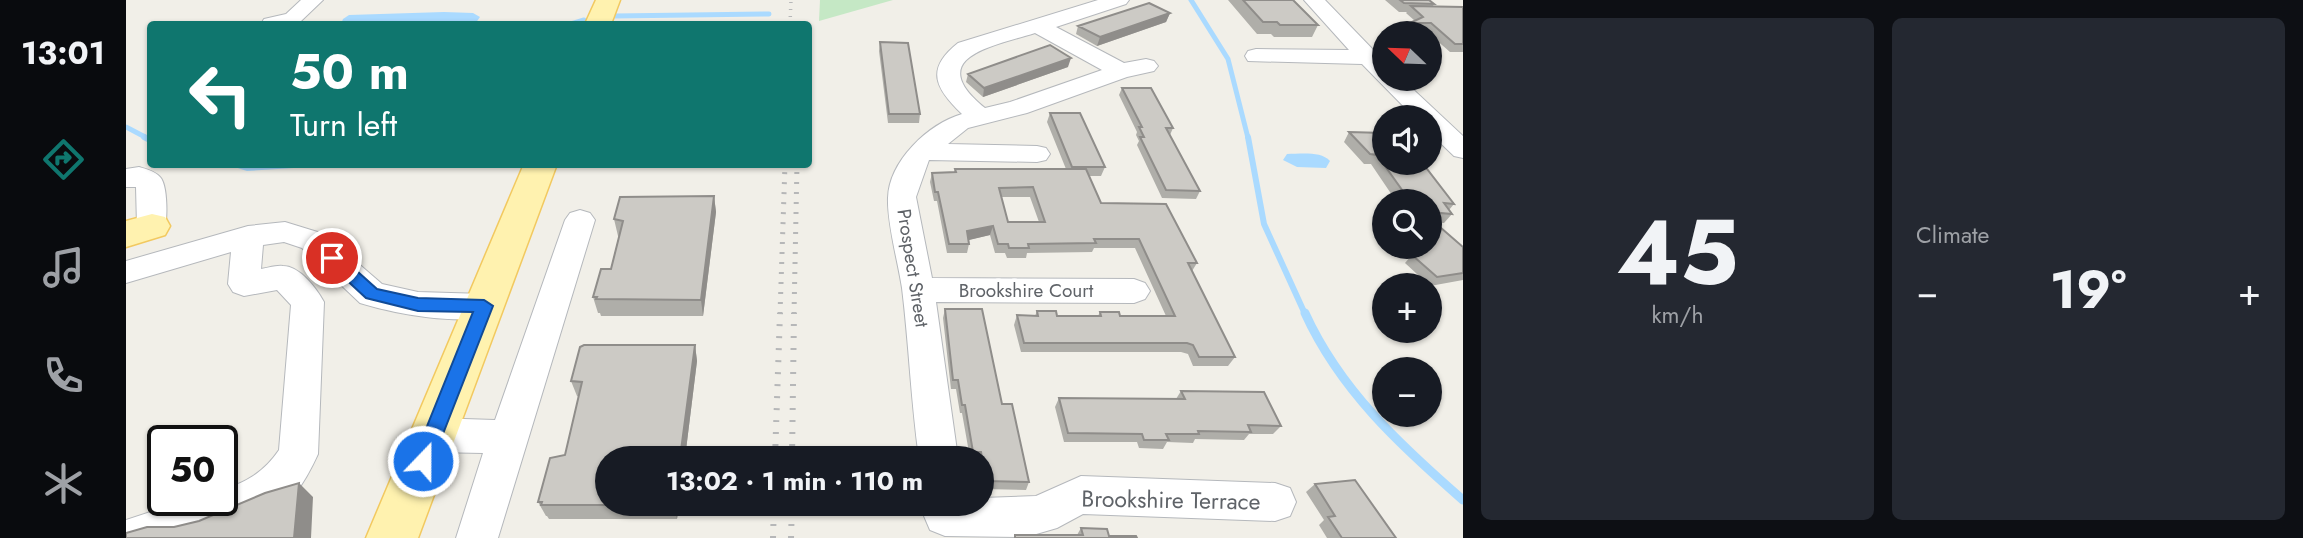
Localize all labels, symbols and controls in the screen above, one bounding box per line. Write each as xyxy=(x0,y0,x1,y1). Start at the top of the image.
north arrow xyxy=(1372,21,1442,91)
map controls xyxy=(1372,21,1442,427)
text: 13:01 xyxy=(21,30,105,76)
text: 50 m xyxy=(290,37,409,107)
icon: left xyxy=(175,49,266,140)
text: Turn left xyxy=(290,102,397,148)
button: sound xyxy=(1372,105,1442,175)
icon: directions xyxy=(39,135,88,184)
text: 45 xyxy=(1616,187,1739,318)
button: search xyxy=(1372,189,1442,259)
street label: Prospect Street xyxy=(890,207,936,330)
text: Climate xyxy=(1916,218,1989,252)
pin xyxy=(302,228,362,288)
icon: arrive xyxy=(313,239,351,277)
icon: music xyxy=(39,243,88,292)
text: 19° xyxy=(2050,252,2126,328)
text: − xyxy=(1916,264,1938,319)
text: + xyxy=(2238,264,2261,319)
button: + xyxy=(1372,273,1442,343)
street label: Brookshire Court xyxy=(959,277,1094,304)
text: km/h xyxy=(1652,298,1703,332)
icon: phone xyxy=(39,351,88,400)
button: − xyxy=(1372,357,1442,427)
position arrow xyxy=(386,424,460,498)
speed limit sign: 50 xyxy=(147,425,238,516)
icon: climate xyxy=(39,459,88,508)
text: 13:02 · 1 min · 110 m xyxy=(666,462,923,500)
street label: Brookshire Terrace xyxy=(1081,481,1261,519)

